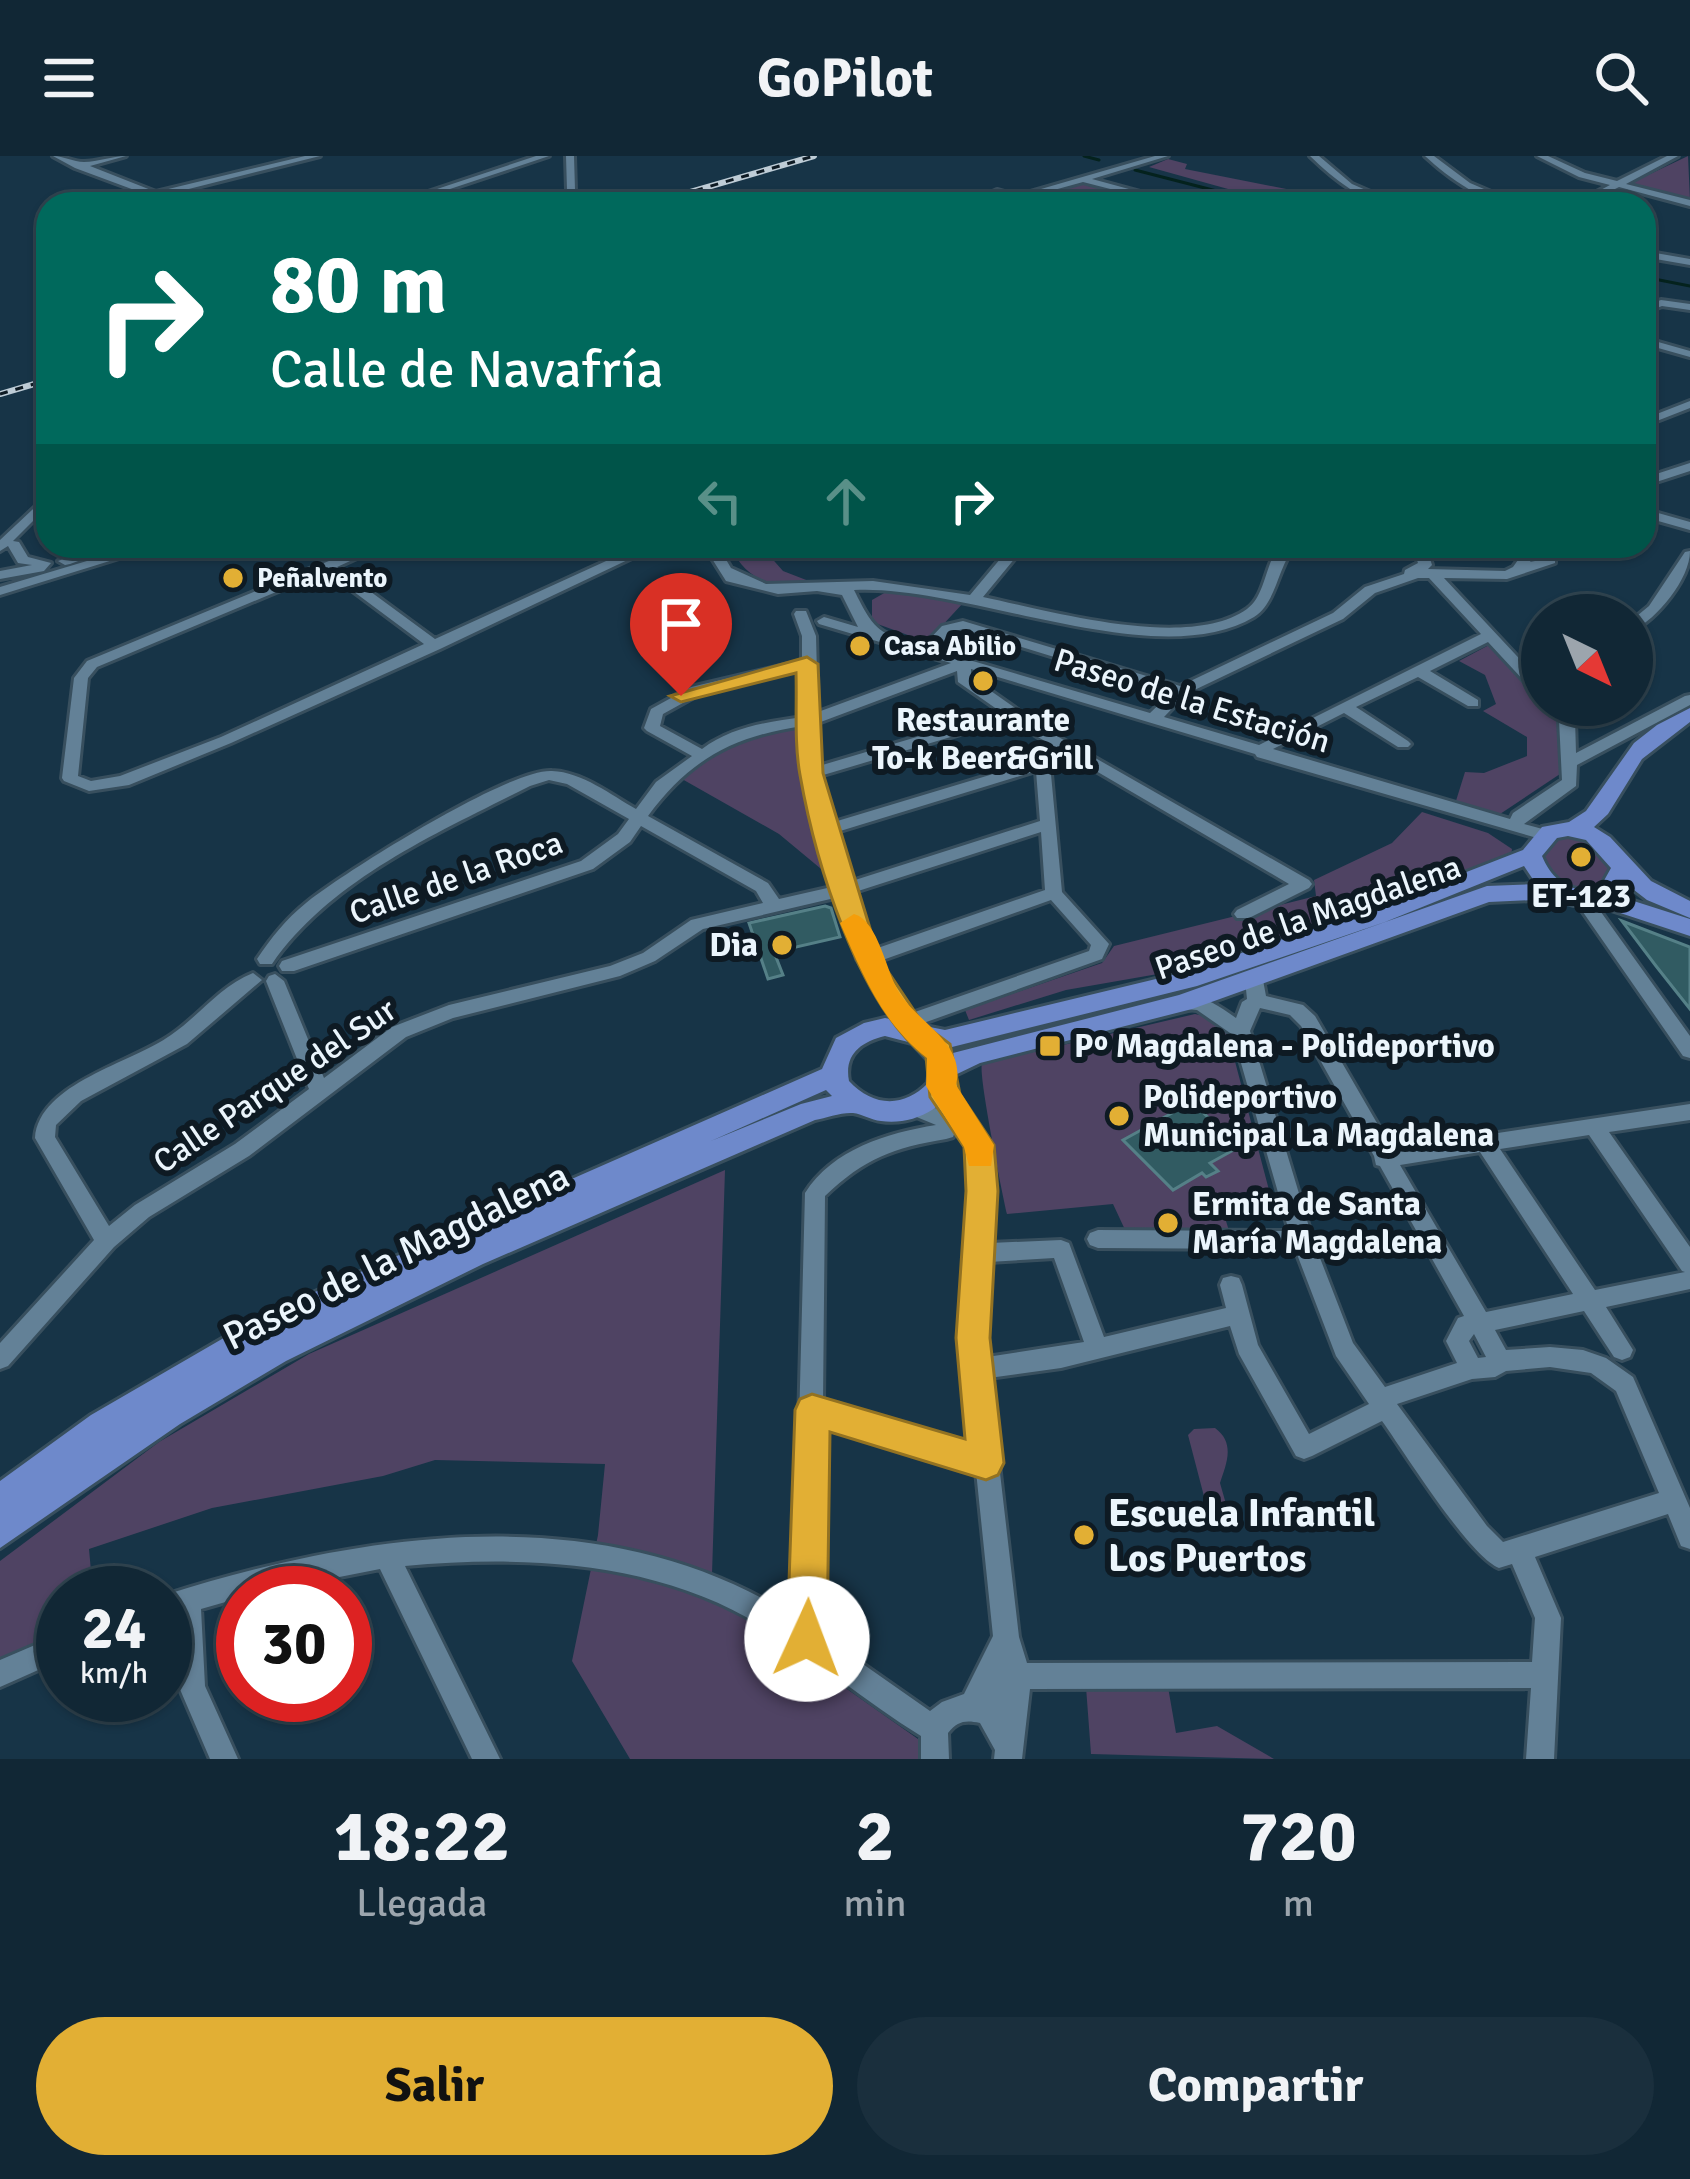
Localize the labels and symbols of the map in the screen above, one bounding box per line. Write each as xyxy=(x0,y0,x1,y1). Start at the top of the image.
place label: Peñalvento xyxy=(257,562,387,595)
marker: Peñalvento xyxy=(220,565,246,591)
pin xyxy=(630,573,732,696)
north arrow xyxy=(1521,594,1653,726)
place label: Casa Abilio xyxy=(884,630,1016,663)
marker: Casa Abilio xyxy=(847,633,873,659)
street label: Paseo de la Estación xyxy=(1049,640,1335,762)
marker: Restaurante To-k Beer&Grill xyxy=(970,668,996,694)
place label: Restaurante To-k Beer&Grill xyxy=(872,700,1094,779)
street label: Calle de la Roca xyxy=(344,822,568,934)
marker: ET-123 xyxy=(1568,844,1594,870)
street label: Paseo de la Magdalena xyxy=(1150,846,1466,990)
place label: ET-123 xyxy=(1531,876,1631,917)
place label: Dia xyxy=(709,925,758,966)
marker: Dia xyxy=(769,932,795,958)
street label: Calle Parque del Sur xyxy=(146,990,404,1182)
place label: Pº Magdalena - Polideportivo xyxy=(1074,1026,1495,1067)
marker: Pº Magdalena - Polideportivo xyxy=(1037,1033,1063,1059)
place label: Polideportivo Municipal La Magdalena xyxy=(1143,1077,1494,1156)
marker: Polideportivo Municipal La Magdalena xyxy=(1106,1103,1132,1129)
street label: Paseo de la Magdalena xyxy=(215,1151,577,1361)
place label: Ermita de Santa María Magdalena xyxy=(1192,1184,1442,1263)
marker: Ermita de Santa María Magdalena xyxy=(1155,1210,1181,1236)
place label: Escuela Infantil Los Puertos xyxy=(1108,1489,1375,1582)
marker: Escuela Infantil Los Puertos xyxy=(1071,1522,1097,1548)
speed limit sign: 30 xyxy=(216,1566,372,1722)
position arrow xyxy=(744,1576,870,1702)

